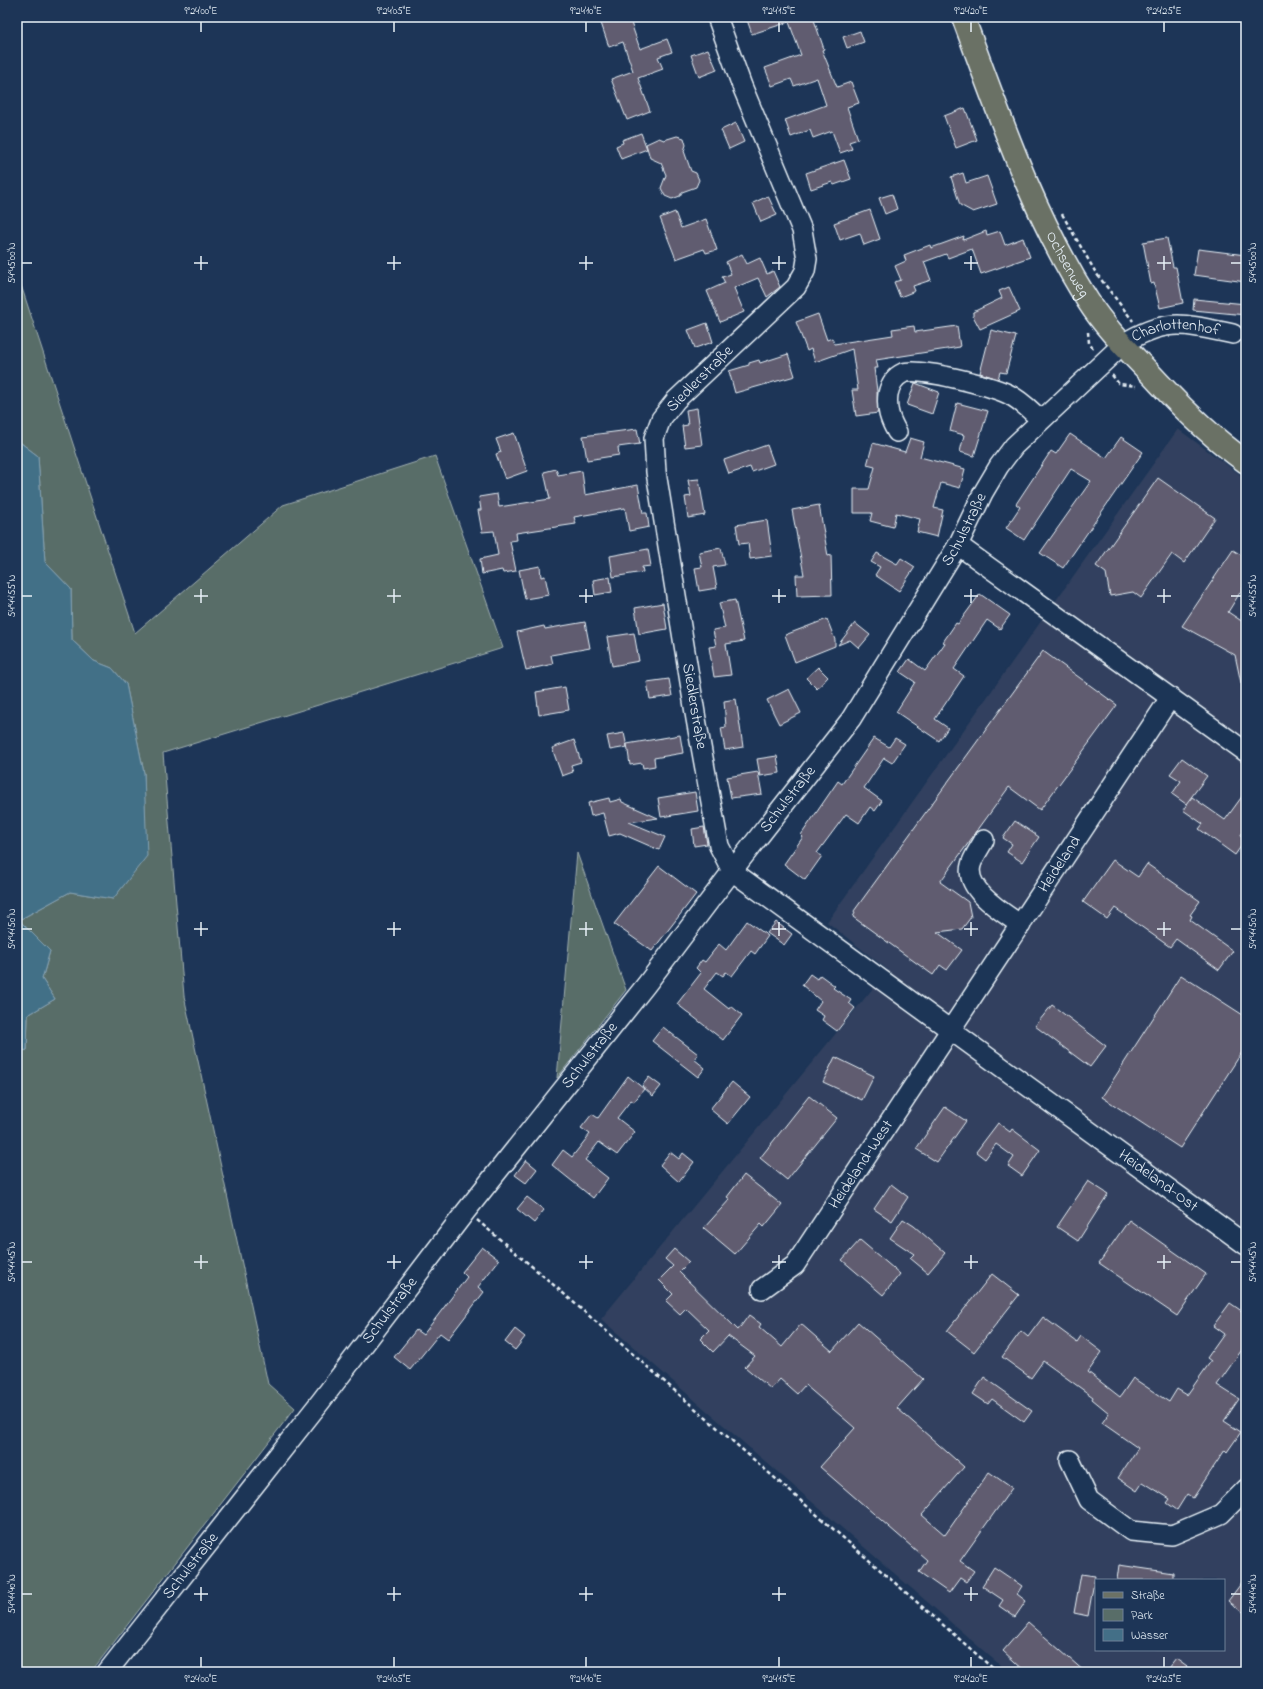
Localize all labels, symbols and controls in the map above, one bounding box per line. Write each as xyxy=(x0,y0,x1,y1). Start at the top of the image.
text: 9°24'00"E xyxy=(185,4,217,19)
text: 9°24'05"E xyxy=(377,4,411,19)
text: 9°24'10"E xyxy=(570,4,602,19)
text: 9°24'15"E xyxy=(762,4,796,19)
text: 9°24'20"E xyxy=(954,4,988,19)
text: 9°24'25"E xyxy=(1147,4,1181,19)
street label: Ochsenweg xyxy=(1039,227,1095,303)
text: 54°45'00"N xyxy=(5,242,20,284)
text: 54°45'00"N xyxy=(1246,242,1261,284)
street label: Charlottenhof xyxy=(1127,313,1223,349)
street label: Siedlerstraße xyxy=(661,339,740,418)
street label: Schulstraße xyxy=(936,488,994,571)
text: 54°44'55"N xyxy=(5,575,20,617)
text: 54°44'55"N xyxy=(1246,575,1261,617)
street label: Siedlerstraße xyxy=(675,661,713,752)
street label: Schulstraße xyxy=(754,760,823,838)
street label: Heideland xyxy=(1032,831,1087,898)
text: 54°44'50"N xyxy=(5,908,20,949)
text: 54°44'50"N xyxy=(1246,908,1261,949)
street label: Schulstraße xyxy=(556,1016,624,1094)
street label: Heideland-West xyxy=(823,1115,900,1214)
street label: Heideland-Ost xyxy=(1113,1144,1204,1219)
text: 54°44'45"N xyxy=(5,1241,20,1282)
text: 54°44'45"N xyxy=(1246,1241,1261,1282)
street label: Schulstraße xyxy=(356,1271,424,1350)
street label: Schulstraße xyxy=(157,1527,225,1605)
text: 54°44'40"N xyxy=(5,1574,20,1614)
text: 54°44'40"N xyxy=(1246,1574,1261,1614)
legend xyxy=(1095,1579,1225,1651)
text: Straße xyxy=(1131,1587,1165,1605)
text: Park xyxy=(1131,1607,1153,1625)
text: Wasser xyxy=(1131,1627,1168,1645)
text: 9°24'00"E xyxy=(185,1672,217,1687)
text: 9°24'05"E xyxy=(377,1672,411,1687)
text: 9°24'10"E xyxy=(570,1672,602,1687)
text: 9°24'15"E xyxy=(762,1672,796,1687)
text: 9°24'20"E xyxy=(954,1672,988,1687)
text: 9°24'25"E xyxy=(1147,1672,1181,1687)

